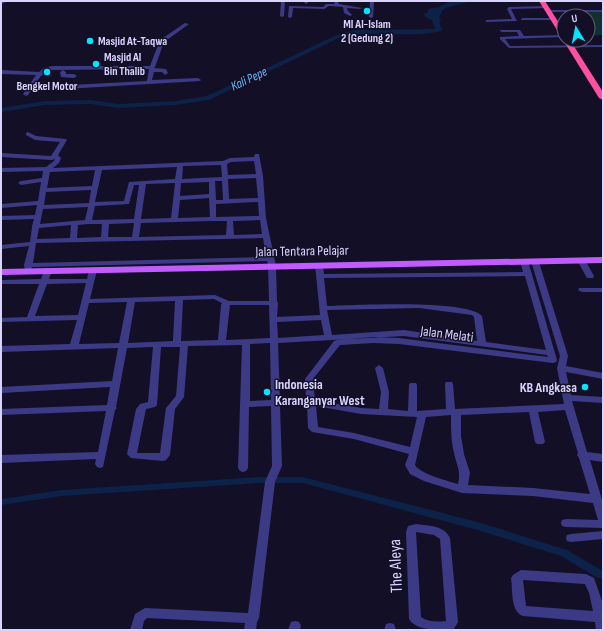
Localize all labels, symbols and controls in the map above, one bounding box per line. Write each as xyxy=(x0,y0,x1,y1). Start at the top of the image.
marker: MI Al-Islam 2 (Gedung 2) xyxy=(362,6,372,16)
north arrow xyxy=(556,8,596,48)
text: U xyxy=(570,12,579,26)
place label: MI Al-Islam 2 (Gedung 2) xyxy=(341,17,393,46)
place label: Masjid At-Taqwa xyxy=(98,34,167,49)
marker: Masjid At-Taqwa xyxy=(85,36,95,46)
place label: Masjid Al Bin Thalib xyxy=(104,50,145,79)
marker: Masjid Al Bin Thalib xyxy=(91,59,101,69)
water label: Kali Pepe xyxy=(228,64,270,94)
marker: Bengkel Motor xyxy=(42,67,52,77)
place label: Bengkel Motor xyxy=(16,79,78,94)
street label: Jalan Tentara Pelajar xyxy=(254,242,349,260)
street label: Jalan Melati xyxy=(419,322,474,346)
place label: Indonesia Karanganyar West xyxy=(275,376,365,409)
place label: KB Angkasa xyxy=(520,379,577,396)
marker: KB Angkasa xyxy=(580,382,590,392)
marker: Indonesia Karanganyar West xyxy=(262,387,272,397)
street label: The Aleya xyxy=(385,539,407,593)

